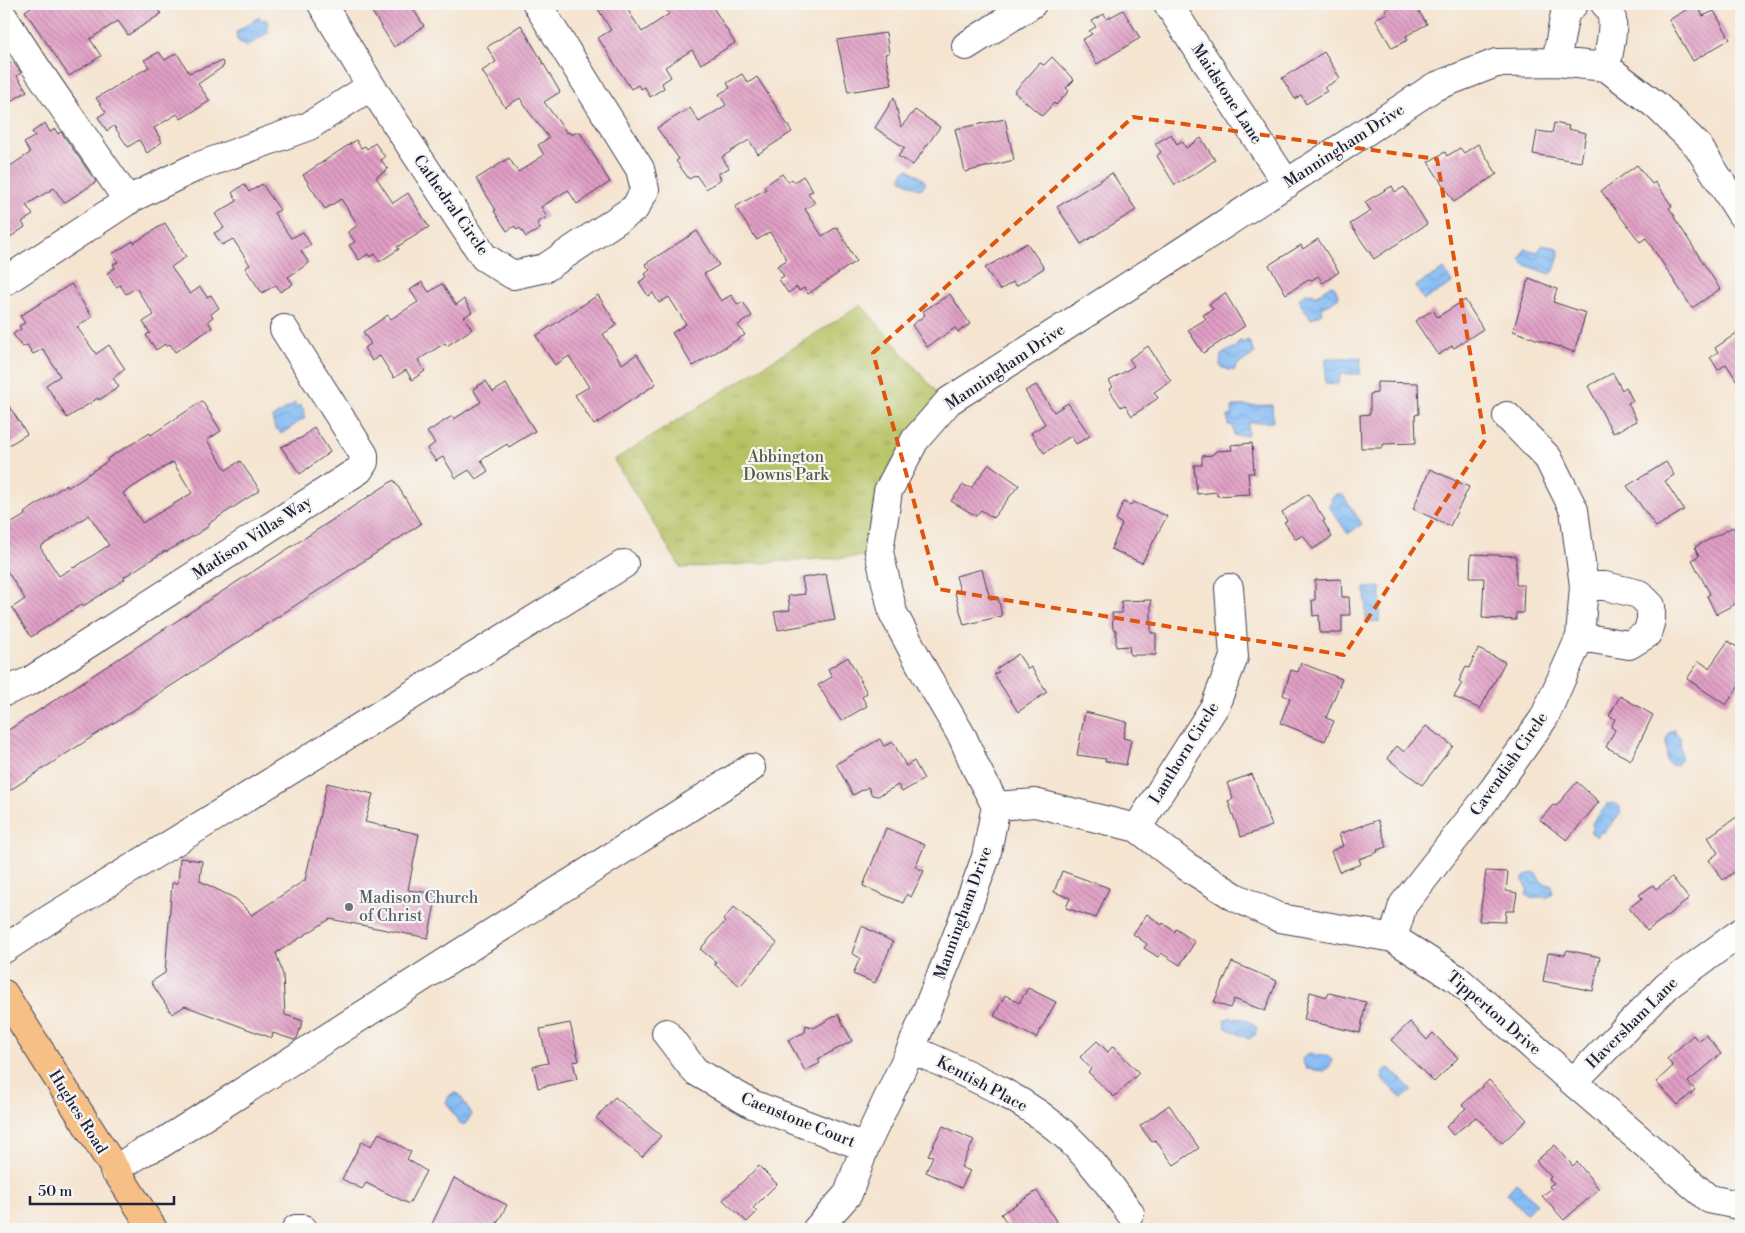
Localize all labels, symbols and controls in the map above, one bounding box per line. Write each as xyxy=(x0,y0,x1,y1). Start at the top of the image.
street label: Maidstone Lane xyxy=(1187,40,1267,148)
street label: Manningham Drive xyxy=(1280,99,1408,193)
street label: Cathedral Circle xyxy=(409,151,493,259)
street label: Manningham Drive xyxy=(941,320,1069,414)
park label: Abbington Downs Park xyxy=(743,447,830,485)
street label: Madison Villas Way xyxy=(189,492,316,584)
street label: Lanthorn Circle xyxy=(1145,698,1223,808)
street label: Cavendish Circle xyxy=(1466,708,1552,820)
street label: Manningham Drive xyxy=(930,844,996,982)
place label: Madison Church of Christ xyxy=(359,888,479,926)
marker: Madison Church of Christ xyxy=(343,901,355,913)
street label: Tipperton Drive xyxy=(1443,967,1545,1059)
street label: Haversham Lane xyxy=(1582,973,1682,1073)
street label: Kentish Place xyxy=(933,1052,1031,1116)
street label: Hughes Road xyxy=(44,1066,112,1158)
street label: Caenstone Court xyxy=(738,1088,858,1152)
scale bar xyxy=(30,1173,174,1205)
text: 50 m xyxy=(38,1182,72,1201)

